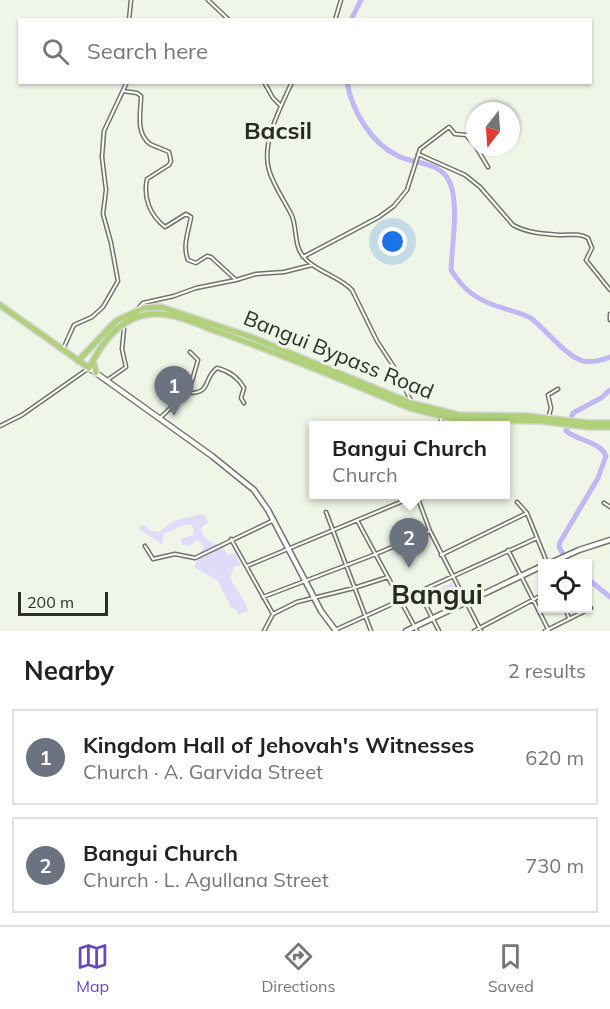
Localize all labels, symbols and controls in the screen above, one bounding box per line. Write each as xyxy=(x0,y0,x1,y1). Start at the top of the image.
search box xyxy=(18,18,592,84)
icon: search xyxy=(39,35,72,68)
text: Search here xyxy=(87,37,208,65)
north arrow xyxy=(466,102,520,156)
district label: Bacsil xyxy=(244,115,312,145)
your location xyxy=(378,227,407,256)
street label: Bangui Bypass Road xyxy=(240,304,438,404)
pin: 1 xyxy=(154,366,194,416)
popup xyxy=(309,421,510,499)
text: Bangui Church xyxy=(332,434,487,462)
text: Church xyxy=(332,462,398,487)
pin: 2 xyxy=(390,518,428,568)
map controls xyxy=(538,559,592,613)
button: locate xyxy=(538,559,592,613)
district label: Bangui xyxy=(391,577,483,611)
scale bar xyxy=(18,589,108,616)
text: 200 m xyxy=(27,592,74,612)
text: Nearby xyxy=(24,654,114,687)
text: 2 results xyxy=(508,658,586,683)
text: Kingdom Hall of Jehovah's Witnesses xyxy=(83,731,474,759)
text: 1 xyxy=(40,745,52,770)
text: 620 m xyxy=(525,745,584,770)
text: Church · A. Garvida Street xyxy=(83,759,323,784)
text: Bangui Church xyxy=(83,839,238,867)
text: 2 xyxy=(40,853,52,878)
text: 730 m xyxy=(525,853,584,878)
text: Church · L. Agullana Street xyxy=(83,867,329,892)
tab: Map xyxy=(76,940,109,996)
tab: Directions xyxy=(261,940,335,996)
tab: Saved xyxy=(488,940,534,996)

